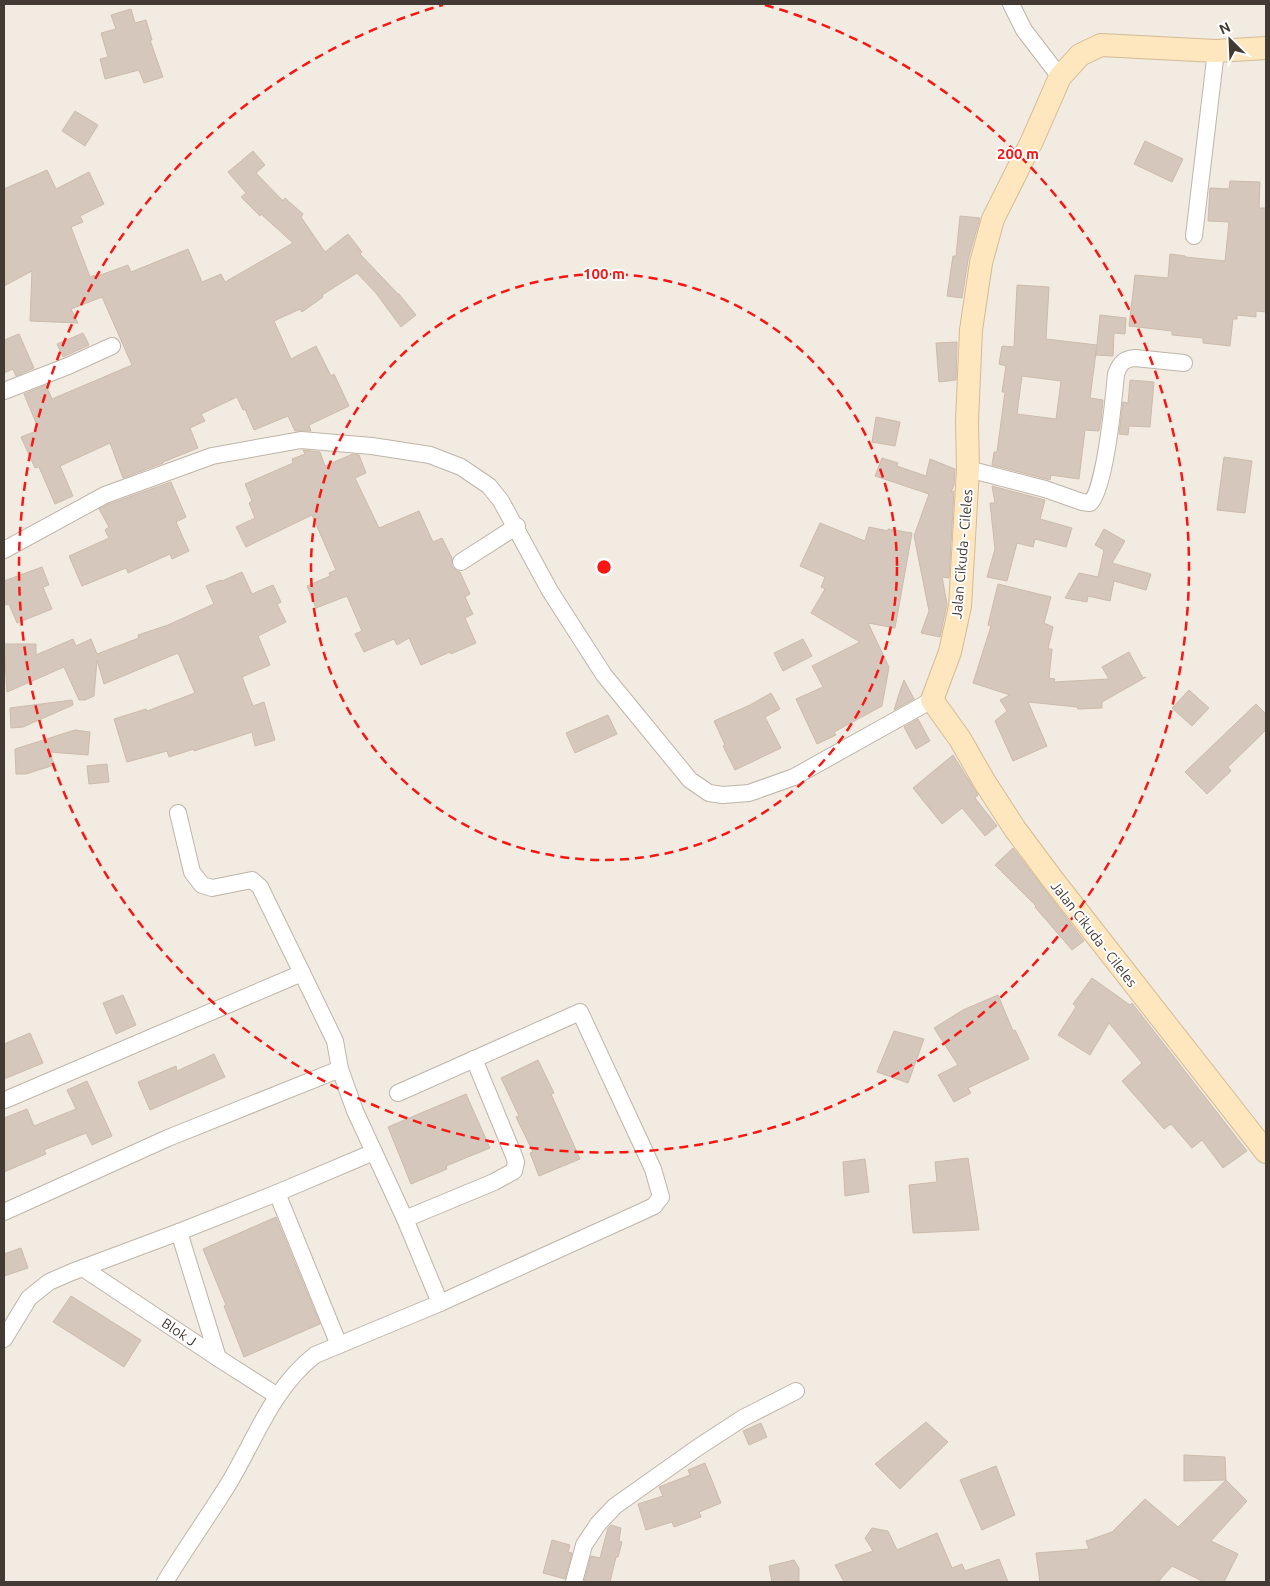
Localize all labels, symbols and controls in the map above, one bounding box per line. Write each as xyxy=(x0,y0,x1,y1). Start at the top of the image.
north arrow xyxy=(1205,15,1255,65)
text: N xyxy=(1217,19,1233,38)
text: 200 m xyxy=(997,145,1039,162)
text: 100 m xyxy=(583,265,625,282)
street label: Jalan Cikuda - Cileles xyxy=(948,489,976,619)
centre of rings xyxy=(595,558,613,576)
street label: Jalan Cikuda - Cileles xyxy=(1048,878,1140,990)
street label: Blok J xyxy=(159,1315,199,1349)

